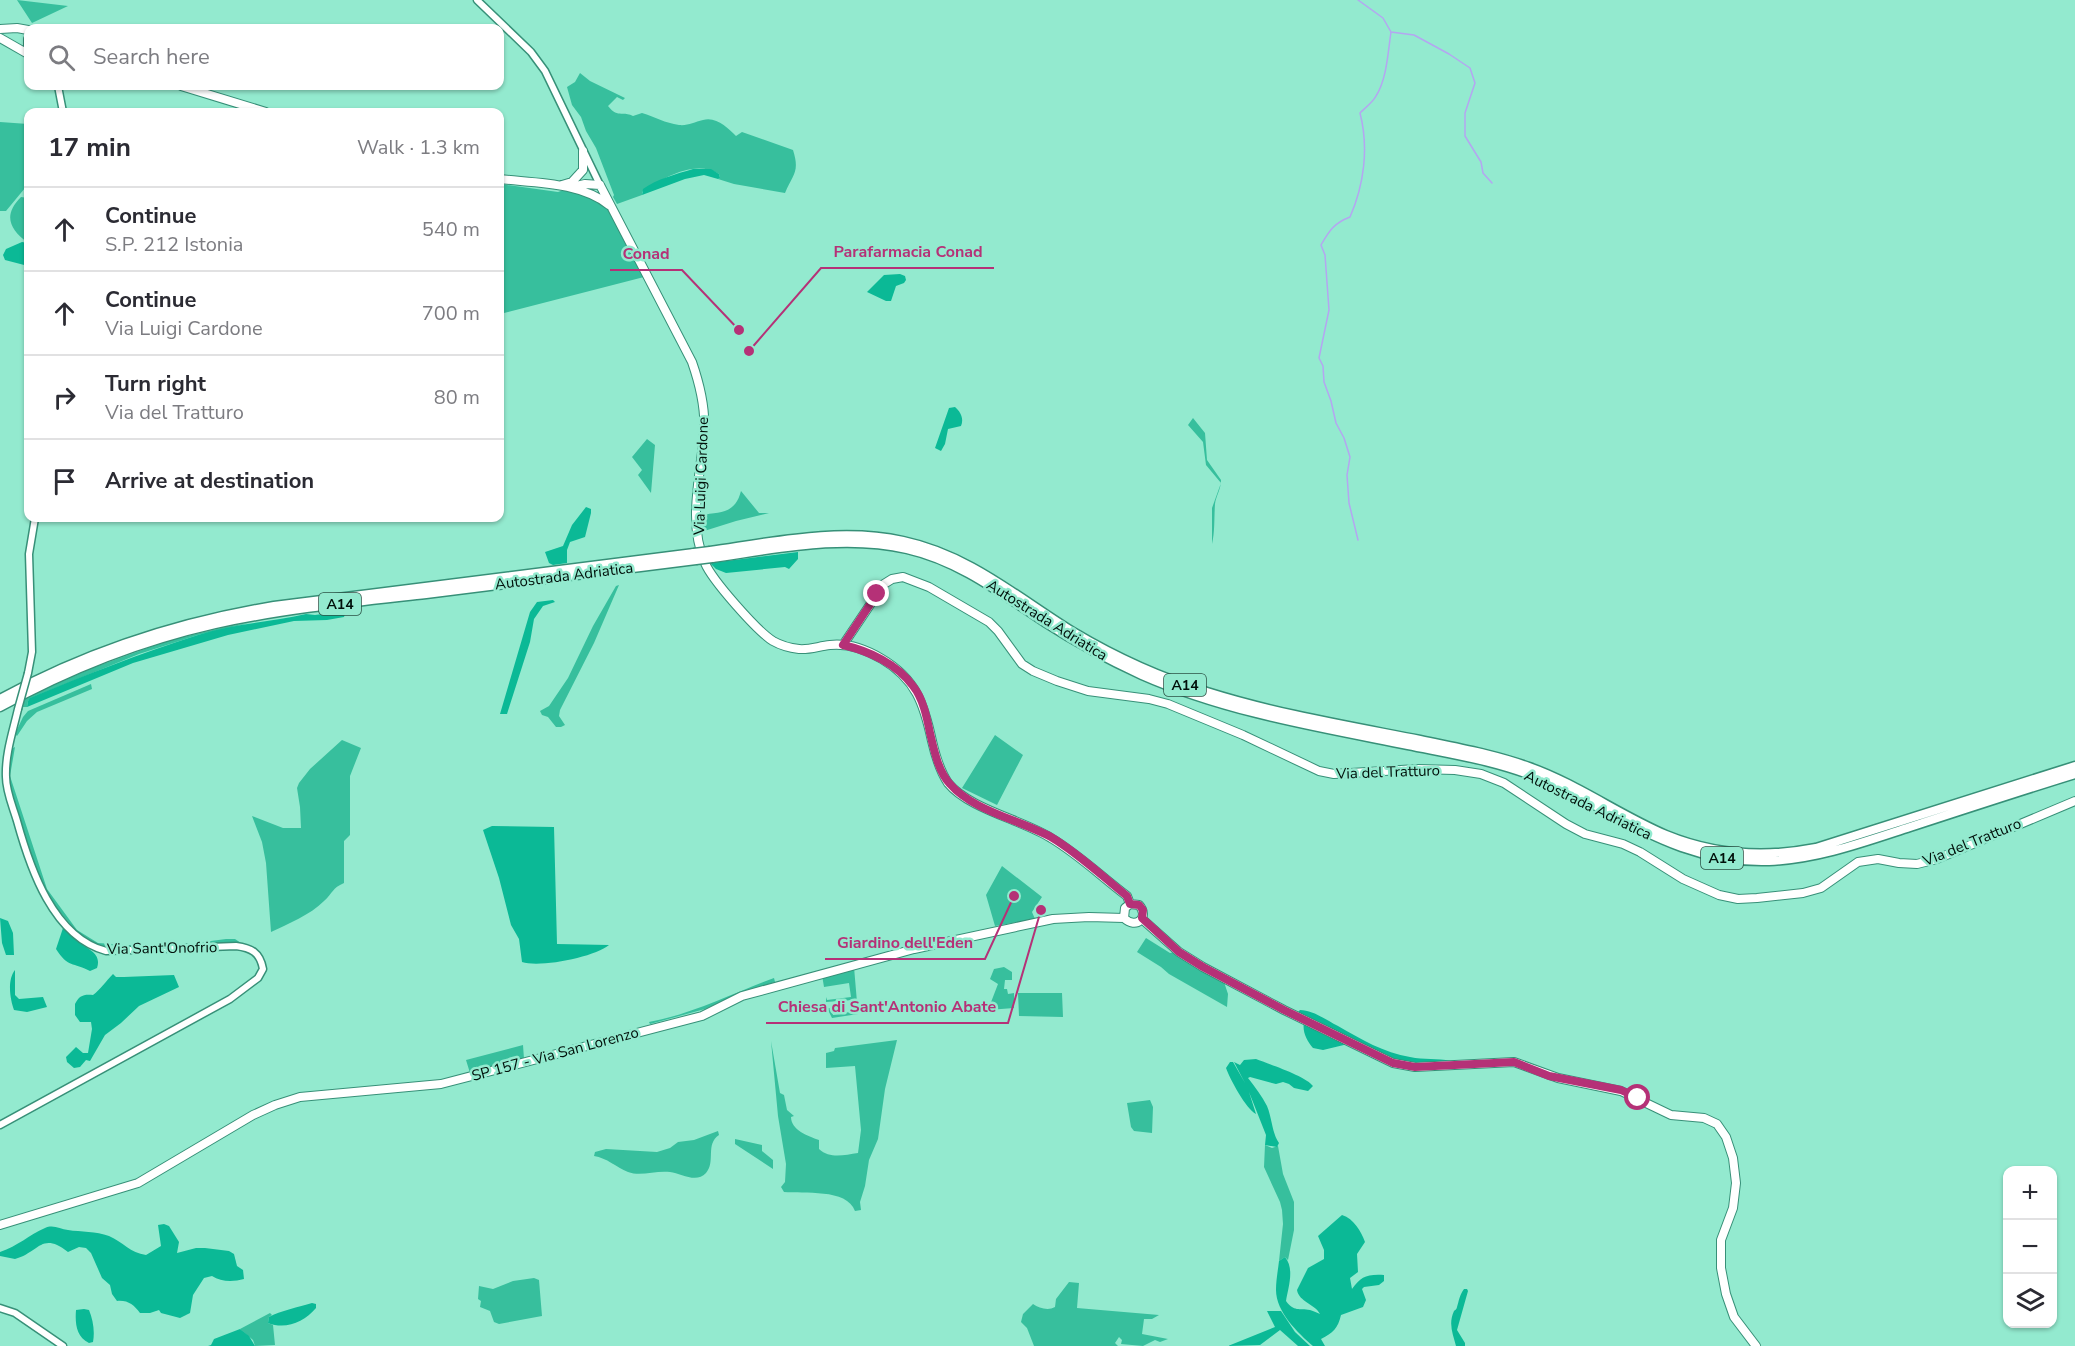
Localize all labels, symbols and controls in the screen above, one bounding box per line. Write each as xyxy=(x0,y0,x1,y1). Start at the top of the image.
search box xyxy=(24,24,504,90)
icon: search xyxy=(45,41,78,74)
text: Search here xyxy=(93,42,210,72)
text: 17 min xyxy=(48,130,131,165)
text: Walk · 1.3 km xyxy=(357,134,480,161)
text: Continue xyxy=(105,201,196,231)
icon: ahead xyxy=(48,213,81,246)
text: 540 m xyxy=(422,216,480,243)
text: S.P. 212 Istonia xyxy=(105,231,243,258)
callout: Parafarmacia Conad xyxy=(821,234,994,268)
callout: Conad xyxy=(610,236,682,270)
text: Parafarmacia Conad xyxy=(833,241,983,263)
text: Conad xyxy=(622,243,670,265)
text: Continue xyxy=(105,285,196,315)
icon: ahead xyxy=(48,297,81,330)
text: 700 m xyxy=(422,300,480,327)
text: Via Luigi Cardone xyxy=(105,315,263,342)
text: Turn right xyxy=(105,369,206,399)
icon: right xyxy=(48,381,81,414)
text: 80 m xyxy=(434,384,480,411)
text: Via del Tratturo xyxy=(105,399,244,426)
street label: Via Luigi Cardone xyxy=(689,417,713,536)
icon: arrive xyxy=(48,465,81,498)
text: Arrive at destination xyxy=(105,466,314,496)
street label: Autostrada Adriatica xyxy=(494,558,634,594)
street label: Autostrada Adriatica xyxy=(983,575,1111,665)
route end xyxy=(863,580,889,606)
road number: A14 xyxy=(319,593,361,615)
road number: A14 xyxy=(1164,674,1206,696)
street label: Via del Tratturo xyxy=(1335,760,1440,784)
street label: Autostrada Adriatica xyxy=(1521,766,1655,844)
street label: Via del Tratturo xyxy=(1919,813,2024,871)
road number: A14 xyxy=(1701,847,1743,869)
callout: Giardino dell'Eden xyxy=(825,925,985,959)
text: Giardino dell'Eden xyxy=(837,932,973,954)
street label: Via Sant'Onofrio xyxy=(106,937,217,959)
callout: Chiesa di Sant'Antonio Abate xyxy=(766,989,1008,1023)
text: Chiesa di Sant'Antonio Abate xyxy=(778,996,997,1018)
street label: SP 157 - Via San Lorenzo xyxy=(469,1022,641,1086)
route start xyxy=(1624,1084,1650,1110)
map controls xyxy=(2003,1166,2057,1328)
button: + xyxy=(2003,1166,2057,1220)
button: − xyxy=(2003,1220,2057,1274)
button: layers xyxy=(2003,1274,2057,1328)

